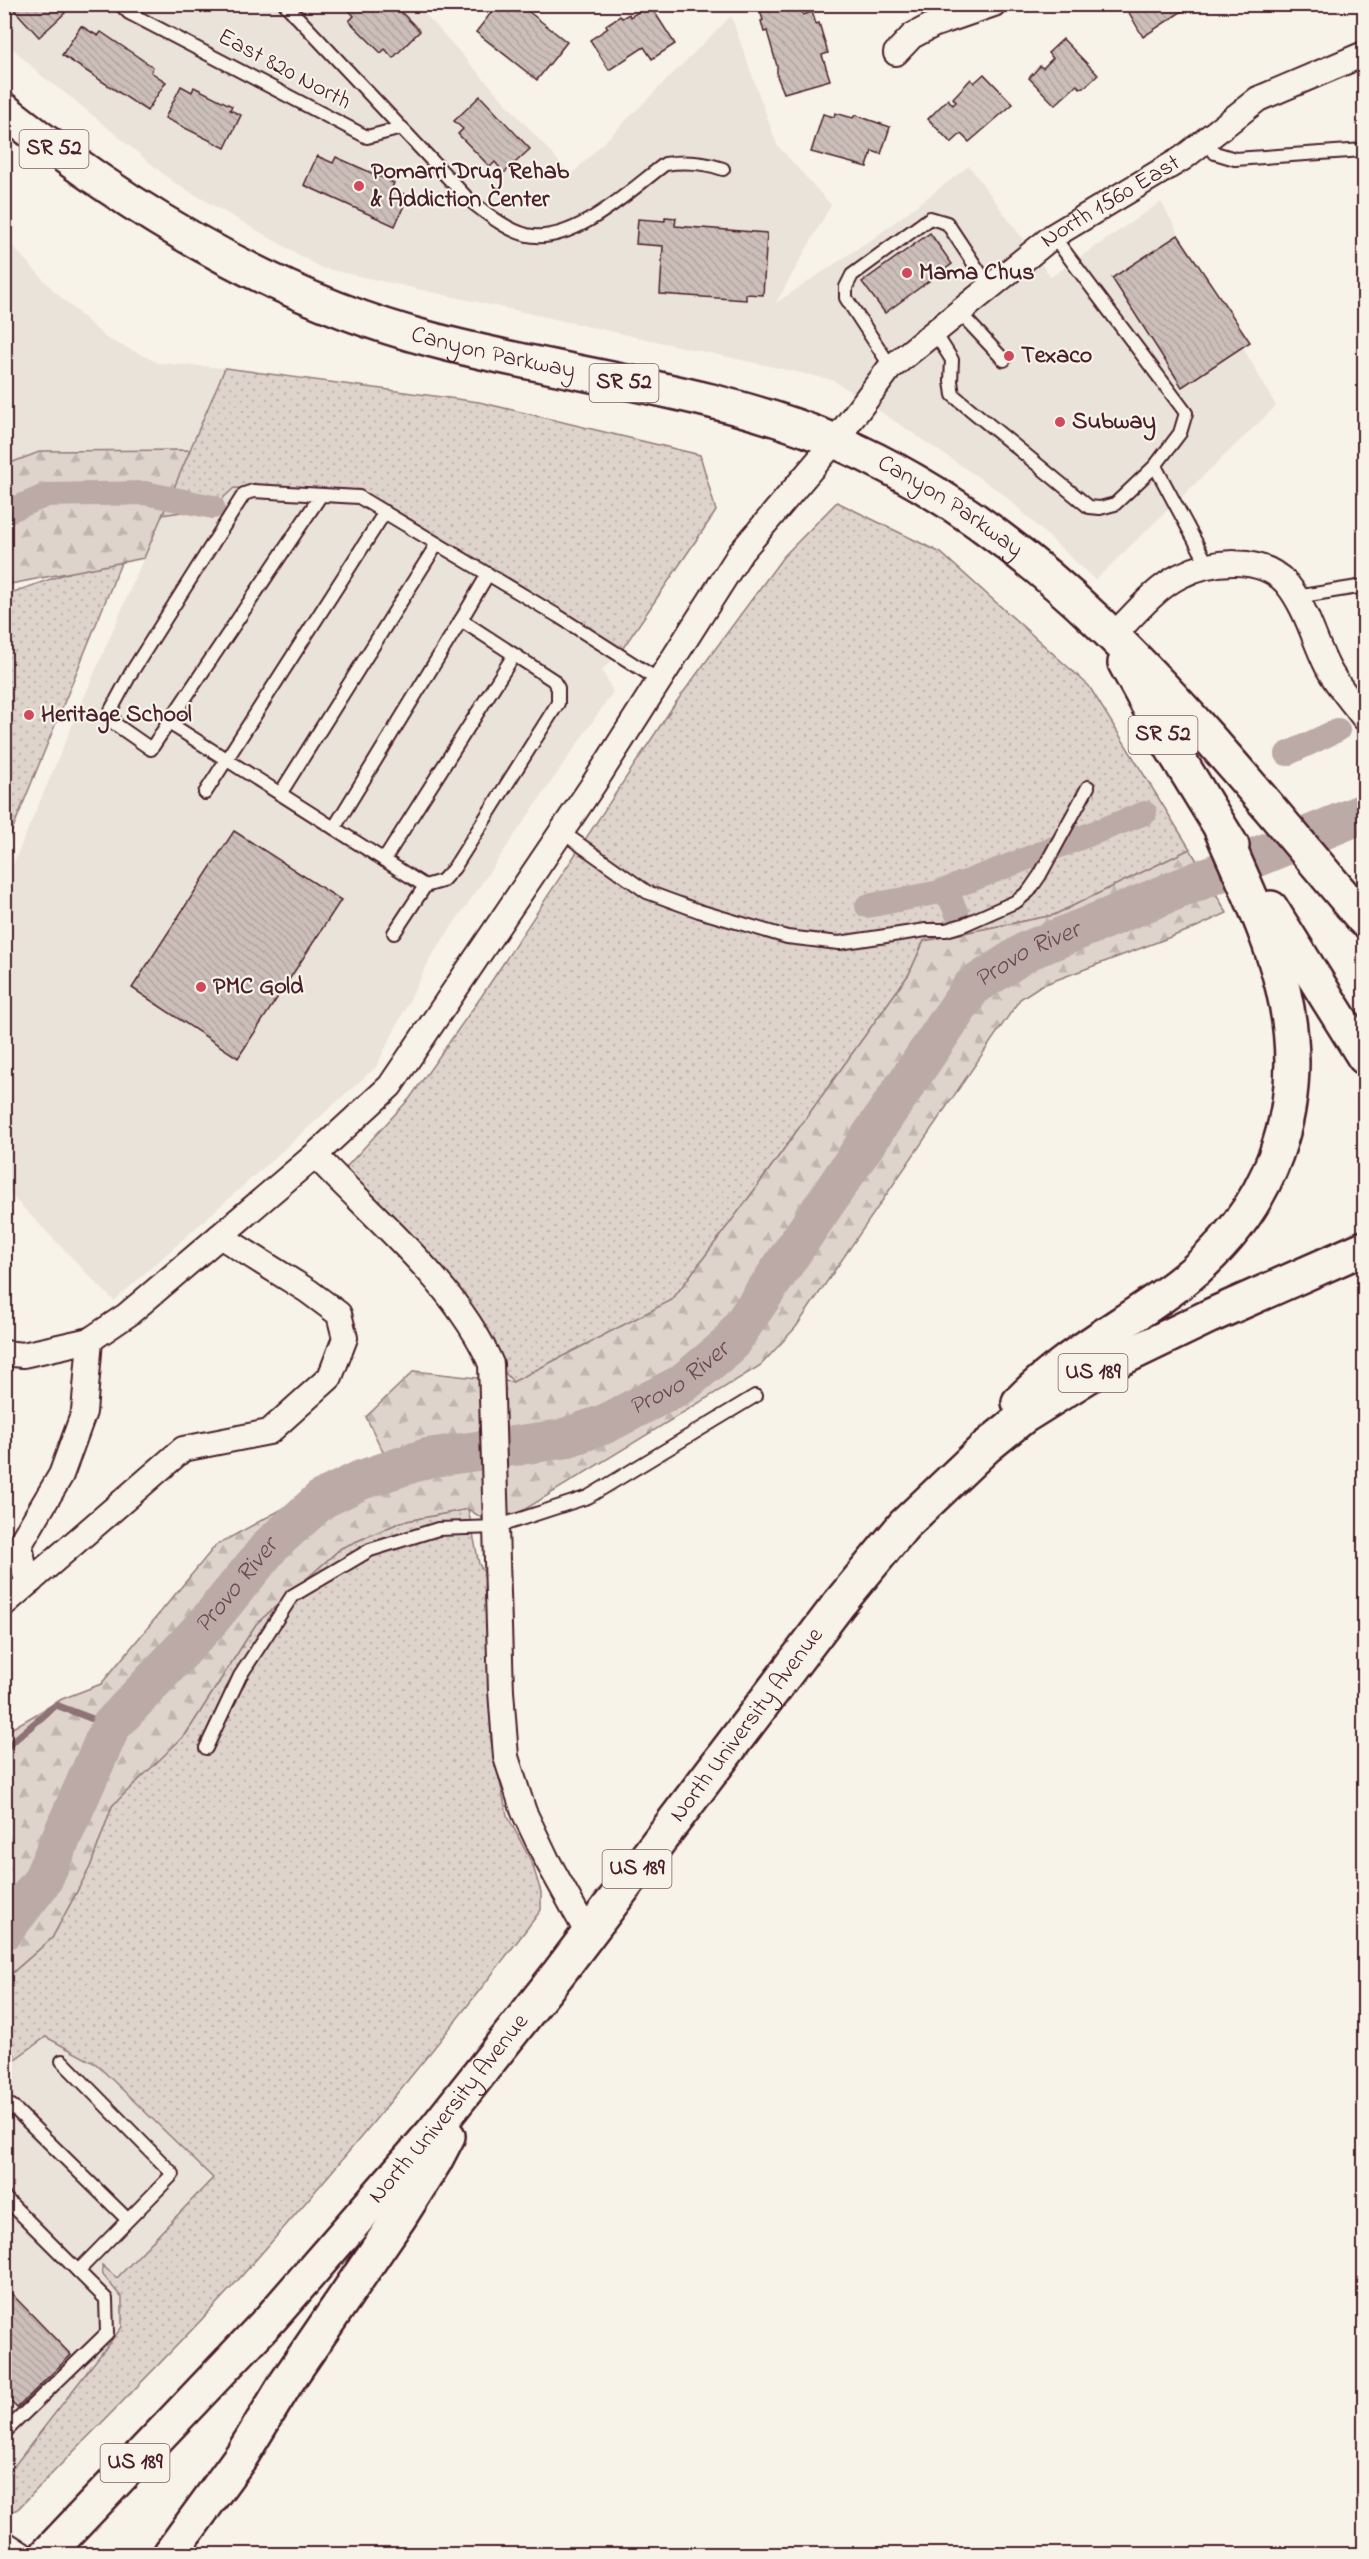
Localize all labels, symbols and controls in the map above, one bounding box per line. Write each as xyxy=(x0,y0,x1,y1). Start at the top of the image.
street label: East 820 North xyxy=(211,20,357,120)
road number: SR 52 xyxy=(20,130,88,168)
street label: North 1560 East xyxy=(1033,146,1187,257)
place label: Pomarri Drug Rehab & Addiction Center xyxy=(370,155,570,218)
marker: Pomarri Drug Rehab & Addiction Center xyxy=(352,179,366,193)
place label: Mama Chus xyxy=(919,256,1035,291)
marker: Mama Chus xyxy=(900,266,914,280)
street label: Canyon Parkway xyxy=(407,317,579,390)
place label: Texaco xyxy=(1021,339,1092,374)
marker: Texaco xyxy=(1002,349,1016,363)
road number: SR 52 xyxy=(590,364,658,402)
place label: Subway xyxy=(1072,405,1156,441)
marker: Subway xyxy=(1053,415,1067,429)
street label: Canyon Parkway xyxy=(871,446,1030,568)
place label: Heritage School xyxy=(41,698,192,734)
marker: Heritage School xyxy=(22,708,36,722)
road number: SR 52 xyxy=(1128,716,1198,754)
water label: Provo River xyxy=(968,911,1089,999)
place label: PMC Gold xyxy=(213,970,304,1005)
marker: PMC Gold xyxy=(194,980,208,994)
water label: Provo River xyxy=(623,1331,741,1427)
road number: US 189 xyxy=(1058,1354,1128,1392)
water label: Provo River xyxy=(186,1528,290,1643)
street label: North University Avenue xyxy=(661,1620,833,1830)
road number: US 189 xyxy=(602,1850,672,1888)
street label: North University Avenue xyxy=(360,2006,538,2212)
road number: US 189 xyxy=(100,2444,170,2482)

